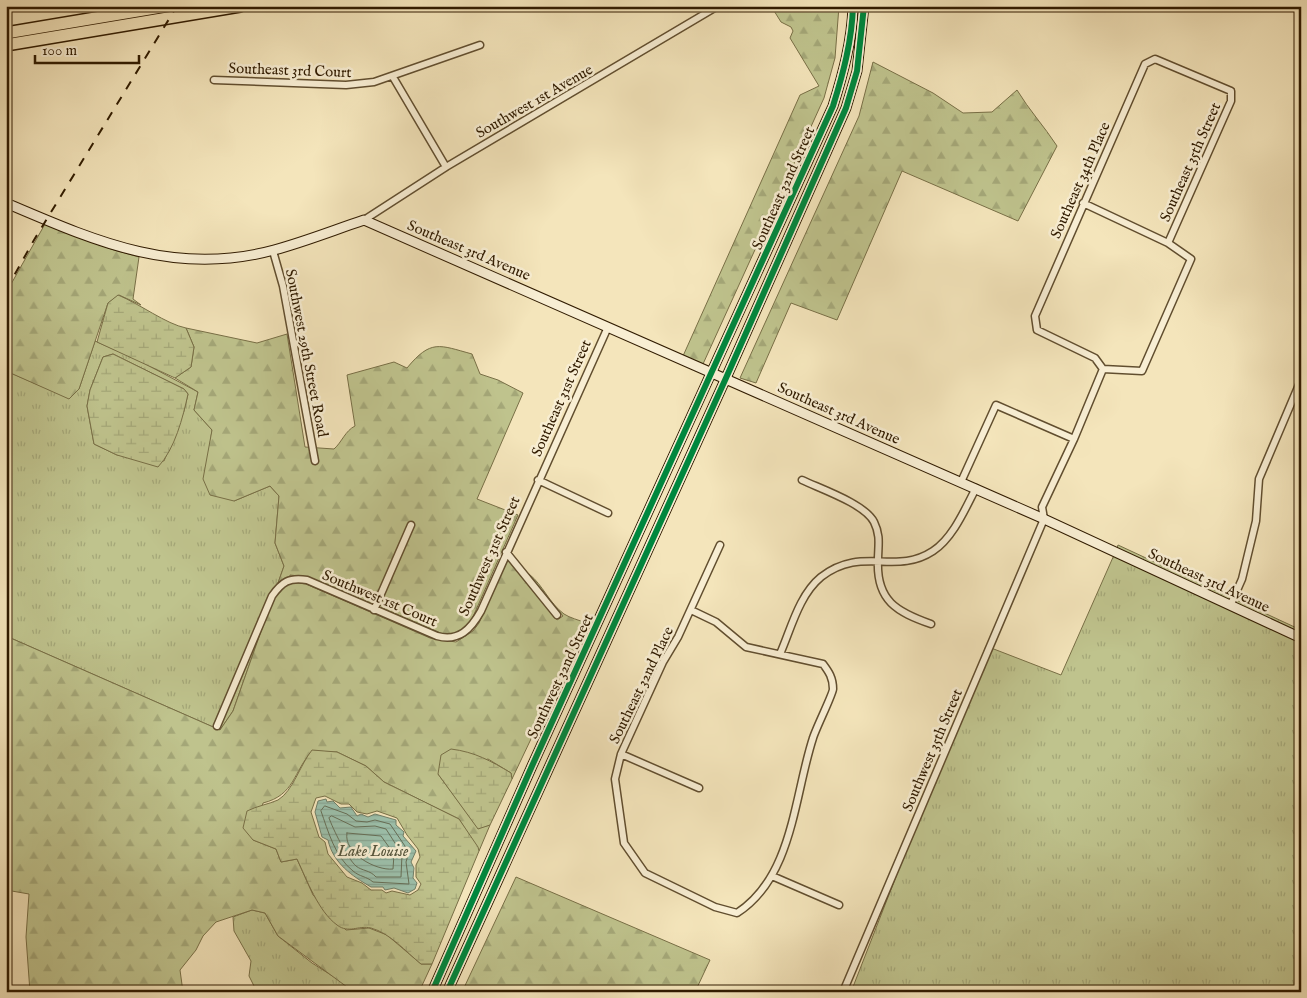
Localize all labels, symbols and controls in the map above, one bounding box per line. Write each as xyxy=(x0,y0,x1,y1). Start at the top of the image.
scale bar xyxy=(35,32,139,64)
text: 100 m xyxy=(42,41,78,60)
street label: Southeast 3rd Court xyxy=(228,59,352,82)
street label: Southwest 1st Avenue xyxy=(472,60,596,143)
street label: Southeast 35th Street xyxy=(1156,100,1225,225)
street label: Southeast 34th Place xyxy=(1046,119,1115,241)
street label: Southeast 32nd Street xyxy=(748,124,819,253)
street label: Southeast 3rd Avenue xyxy=(404,216,533,285)
street label: Southwest 29th Street Road xyxy=(281,267,332,440)
street label: Southeast 31st Street xyxy=(527,337,596,460)
street label: Southeast 3rd Avenue xyxy=(775,378,903,449)
street label: Southwest 31st Street xyxy=(455,493,524,619)
street label: Southeast 3rd Avenue xyxy=(1145,544,1273,617)
street label: Southwest 1st Court xyxy=(319,566,440,631)
street label: Southwest 32nd Street xyxy=(523,611,598,742)
street label: Southeast 32nd Place xyxy=(605,623,678,747)
street label: Southwest 35th Street xyxy=(898,686,967,814)
water label: Lake Louise xyxy=(337,842,409,862)

